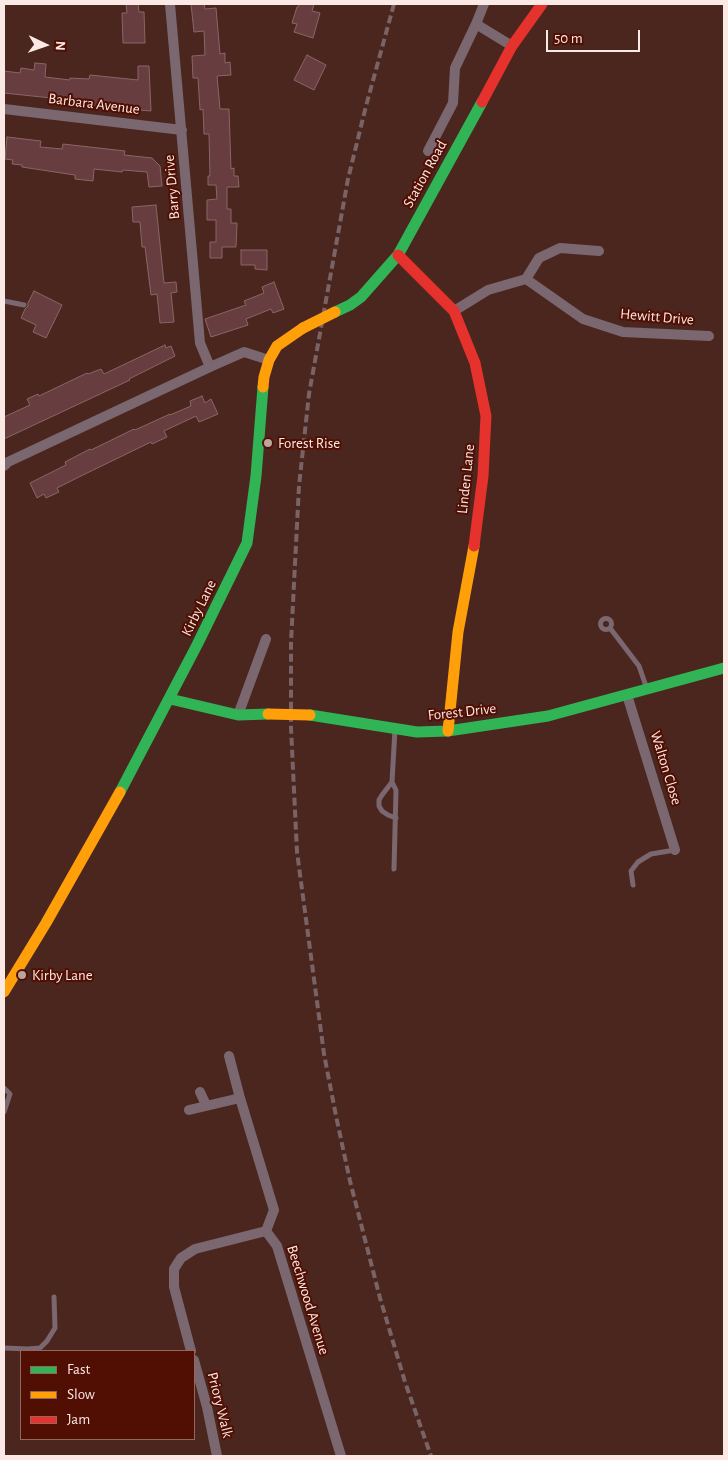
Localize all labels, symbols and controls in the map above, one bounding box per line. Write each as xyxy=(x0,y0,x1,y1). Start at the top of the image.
north arrow xyxy=(20,20,70,70)
scale bar xyxy=(548,20,642,52)
text: 50 m xyxy=(554,31,583,46)
text: N xyxy=(53,41,67,51)
street label: Barbara Avenue xyxy=(47,89,141,119)
street label: Station Road xyxy=(399,137,451,211)
street label: Barry Drive xyxy=(160,154,184,220)
street label: Hewitt Drive xyxy=(619,305,695,329)
place label: Forest Rise xyxy=(278,434,340,452)
marker: Forest Rise xyxy=(262,437,274,449)
street label: Linden Lane xyxy=(453,443,479,515)
street label: Kirby Lane xyxy=(178,577,220,639)
street label: Forest Drive xyxy=(427,699,497,725)
street label: Walton Close xyxy=(646,729,686,807)
place label: Kirby Lane xyxy=(32,966,93,984)
marker: Kirby Lane xyxy=(16,969,28,981)
street label: Beechwood Avenue xyxy=(283,1243,333,1357)
legend xyxy=(20,1350,195,1440)
text: Fast xyxy=(67,1362,90,1377)
street label: Priory Walk xyxy=(203,1370,237,1440)
text: Slow xyxy=(67,1387,95,1402)
text: Jam xyxy=(67,1412,90,1427)

